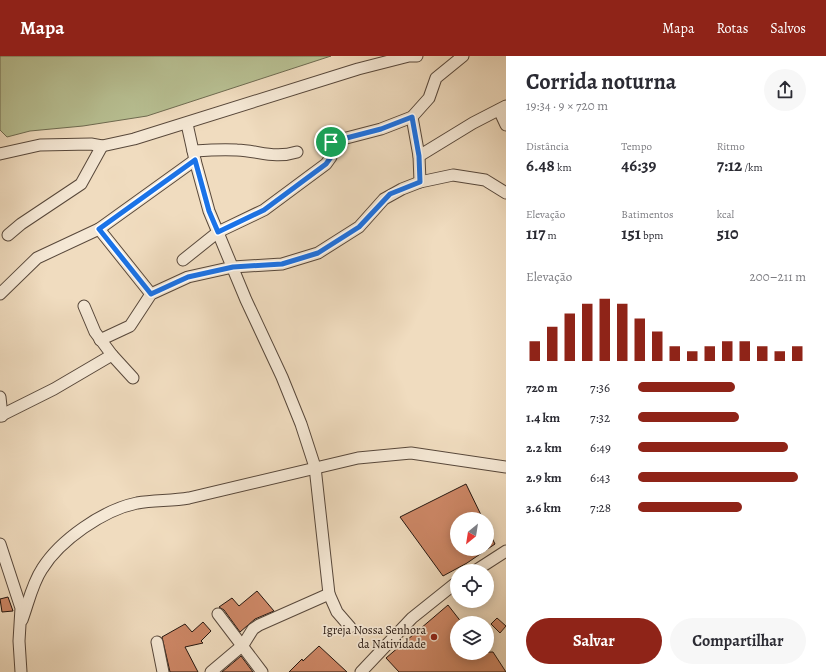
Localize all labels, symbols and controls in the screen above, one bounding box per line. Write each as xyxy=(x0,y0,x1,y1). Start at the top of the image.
text: Mapa xyxy=(20,15,64,41)
text: Mapa xyxy=(662,19,694,38)
text: Rotas xyxy=(716,19,748,38)
text: Salvos xyxy=(770,19,806,38)
text: Corrida noturna xyxy=(526,67,676,97)
button: share xyxy=(764,69,806,111)
text: 19:34 · 9 × 720 m xyxy=(526,97,608,114)
pin xyxy=(314,125,348,159)
icon: arrive xyxy=(320,131,342,153)
text: Distância xyxy=(526,139,569,154)
text: Tempo xyxy=(621,139,652,154)
text: Ritmo xyxy=(717,139,745,154)
text: 6.48 xyxy=(526,154,555,177)
text: 46:39 xyxy=(621,154,656,177)
text: 7:12 xyxy=(717,154,742,177)
text: km xyxy=(555,160,572,175)
text: /km xyxy=(742,160,763,175)
text: Elevação xyxy=(526,207,565,222)
text: Batimentos xyxy=(621,207,673,222)
text: kcal xyxy=(717,207,734,222)
text: 117 xyxy=(526,222,545,245)
text: 151 xyxy=(621,222,641,245)
text: 510 xyxy=(717,222,739,245)
text: m xyxy=(545,228,557,243)
text: bpm xyxy=(641,228,664,243)
text: Elevação xyxy=(526,268,572,285)
text: 200–211 m xyxy=(750,268,806,285)
text: 720 m xyxy=(526,379,558,396)
text: 7:36 xyxy=(590,379,610,396)
text: 1.4 km xyxy=(526,409,560,426)
text: 7:32 xyxy=(590,409,610,426)
text: 2.2 km xyxy=(526,439,562,456)
text: 6:49 xyxy=(590,439,611,456)
text: 2.9 km xyxy=(526,469,562,486)
text: 6:43 xyxy=(590,469,610,486)
text: 3.6 km xyxy=(526,499,561,516)
text: 7:28 xyxy=(590,499,611,516)
north arrow xyxy=(450,512,494,556)
map controls xyxy=(450,512,494,660)
button: locate xyxy=(450,564,494,608)
button: layers xyxy=(450,616,494,660)
button: Salvar xyxy=(526,618,662,664)
button: Compartilhar xyxy=(670,618,806,664)
place label: Igreja Nossa Senhora da Natividade xyxy=(323,622,426,652)
marker: Igreja Nossa Senhora da Natividade xyxy=(429,632,439,642)

